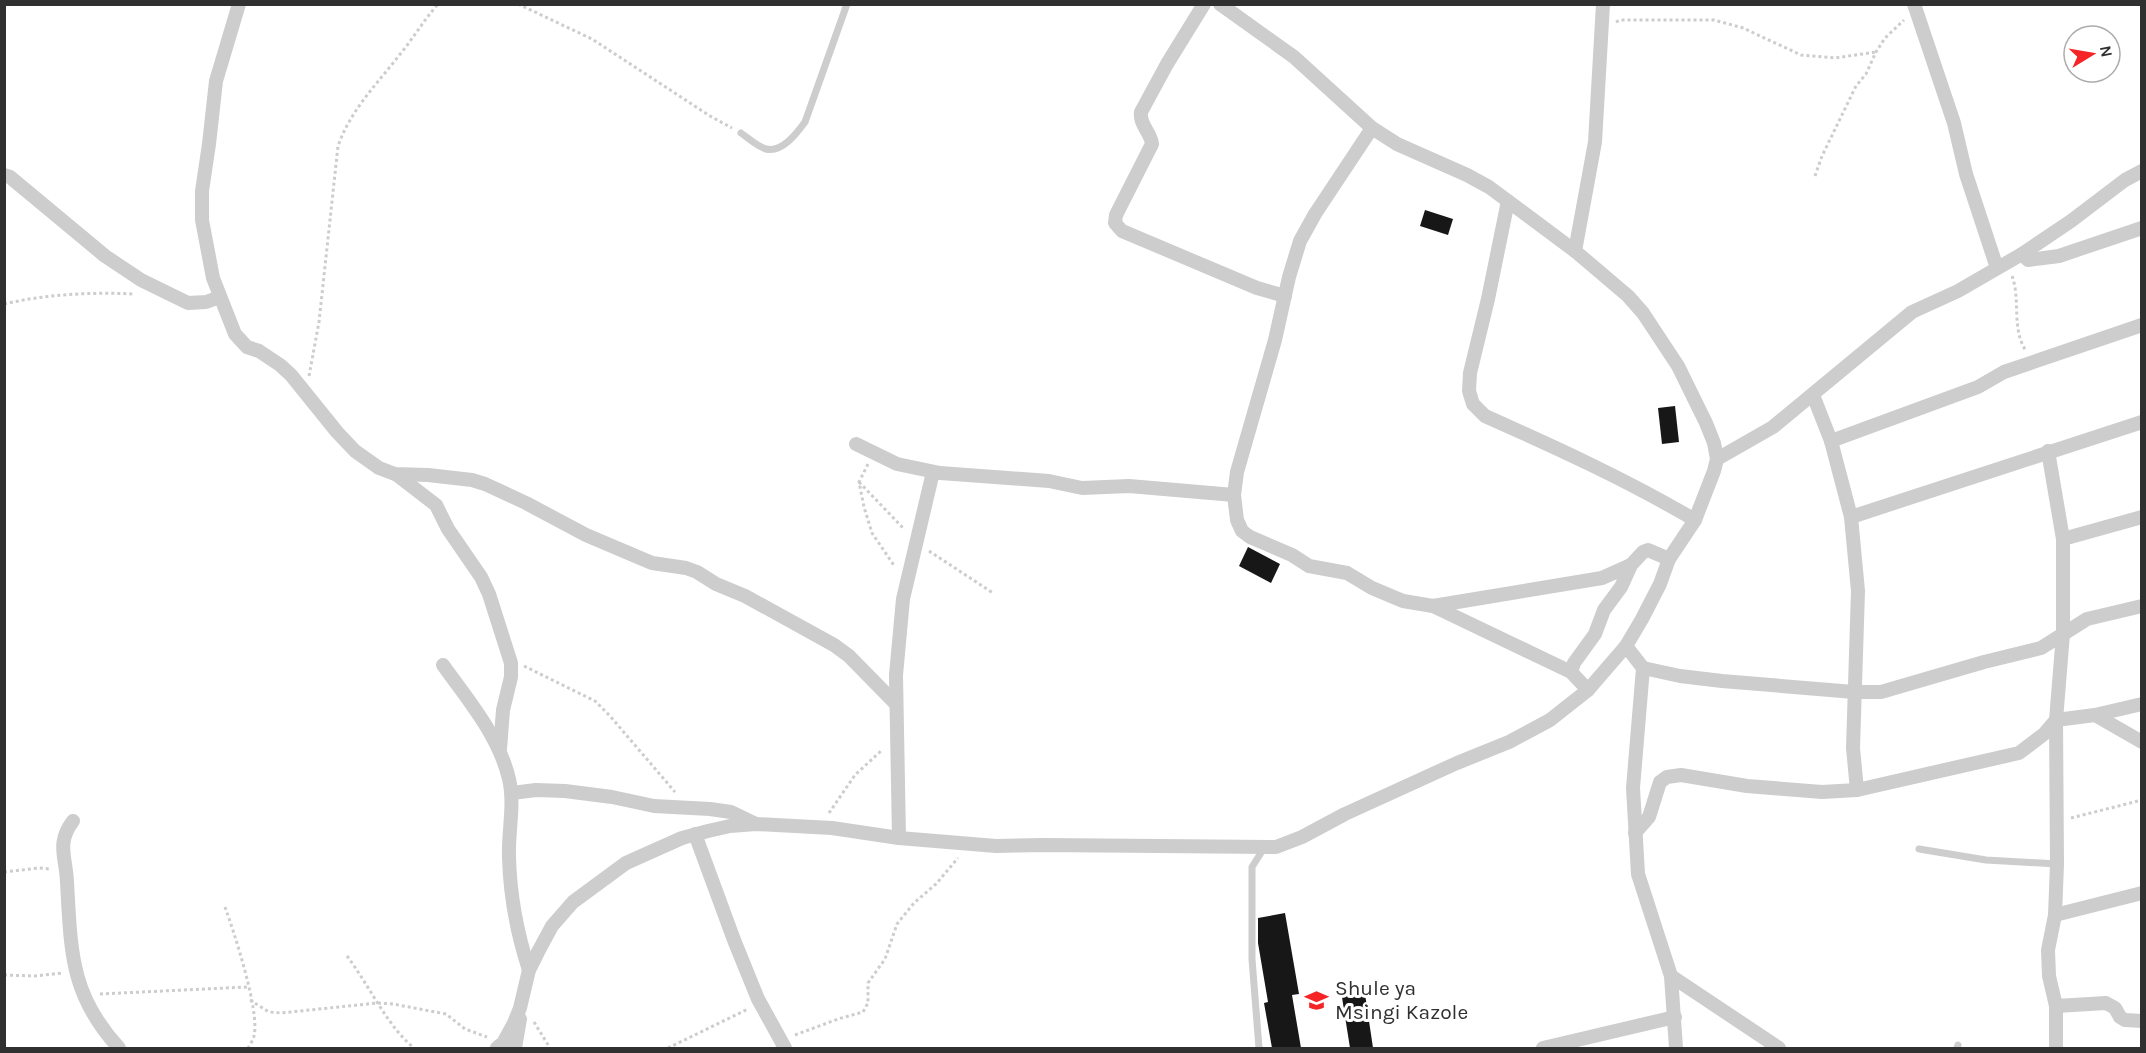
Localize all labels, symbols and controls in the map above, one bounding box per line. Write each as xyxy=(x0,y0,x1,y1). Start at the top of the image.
north arrow xyxy=(2062,24,2122,84)
text: N xyxy=(2096,44,2117,59)
place label: Shule ya Msingi Kazole xyxy=(1335,976,1468,1024)
school or university icon: Shule ya Msingi Kazole xyxy=(1304,987,1330,1013)

